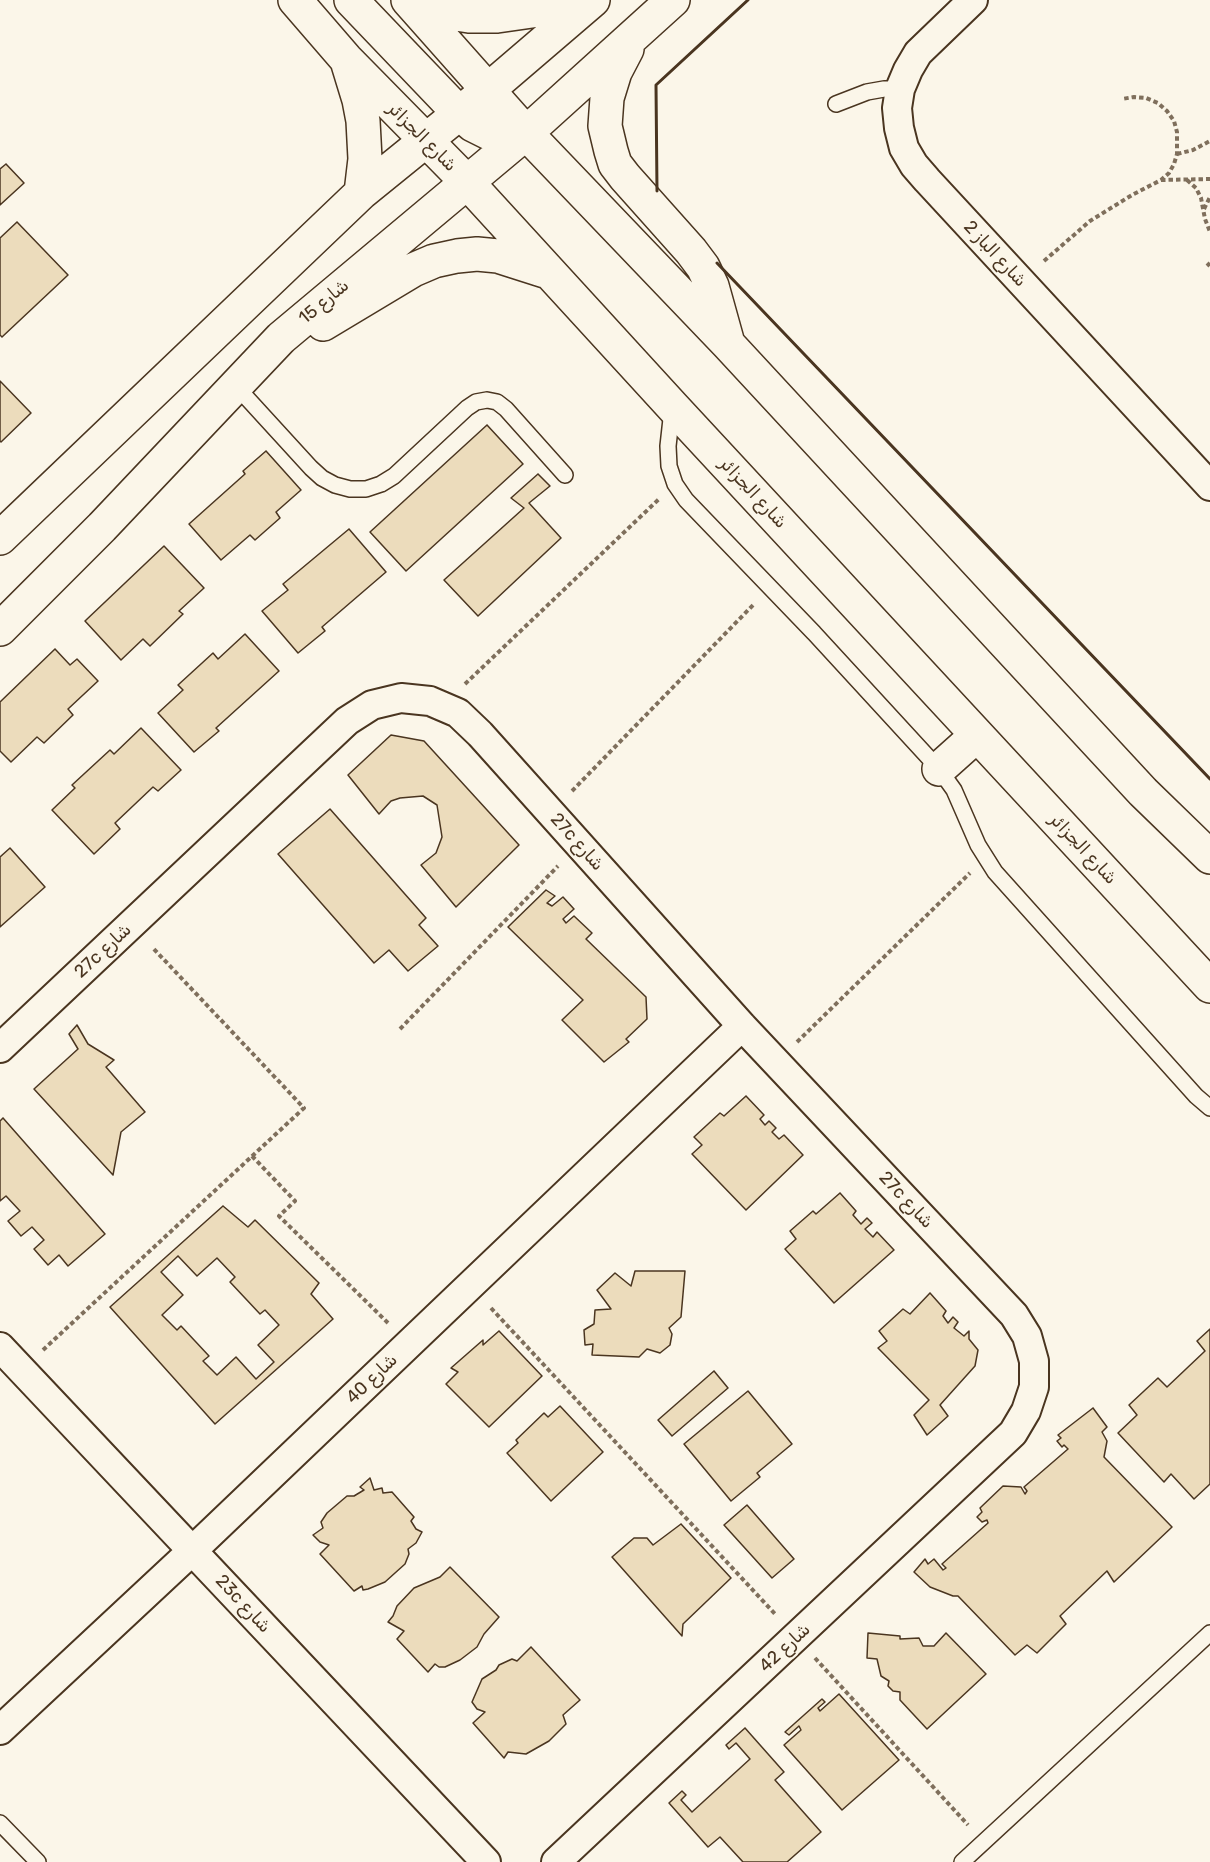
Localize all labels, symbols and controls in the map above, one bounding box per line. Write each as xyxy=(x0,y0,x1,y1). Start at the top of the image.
street label: شارع الجزائر xyxy=(383,98,461,176)
street label: شارع الباز 2 xyxy=(959,216,1031,292)
street label: شارع 15 xyxy=(295,275,353,329)
street label: شارع الجزائر xyxy=(715,453,791,533)
street label: 27c شارع xyxy=(546,809,608,875)
street label: شارع الجزائر xyxy=(1045,809,1121,889)
street label: 27c شارع xyxy=(70,919,136,983)
street label: 27c شارع xyxy=(874,1167,938,1233)
street label: شارع 40 xyxy=(342,1349,402,1409)
street label: 23c شارع xyxy=(211,1570,275,1638)
street label: شارع 42 xyxy=(755,1619,815,1677)

